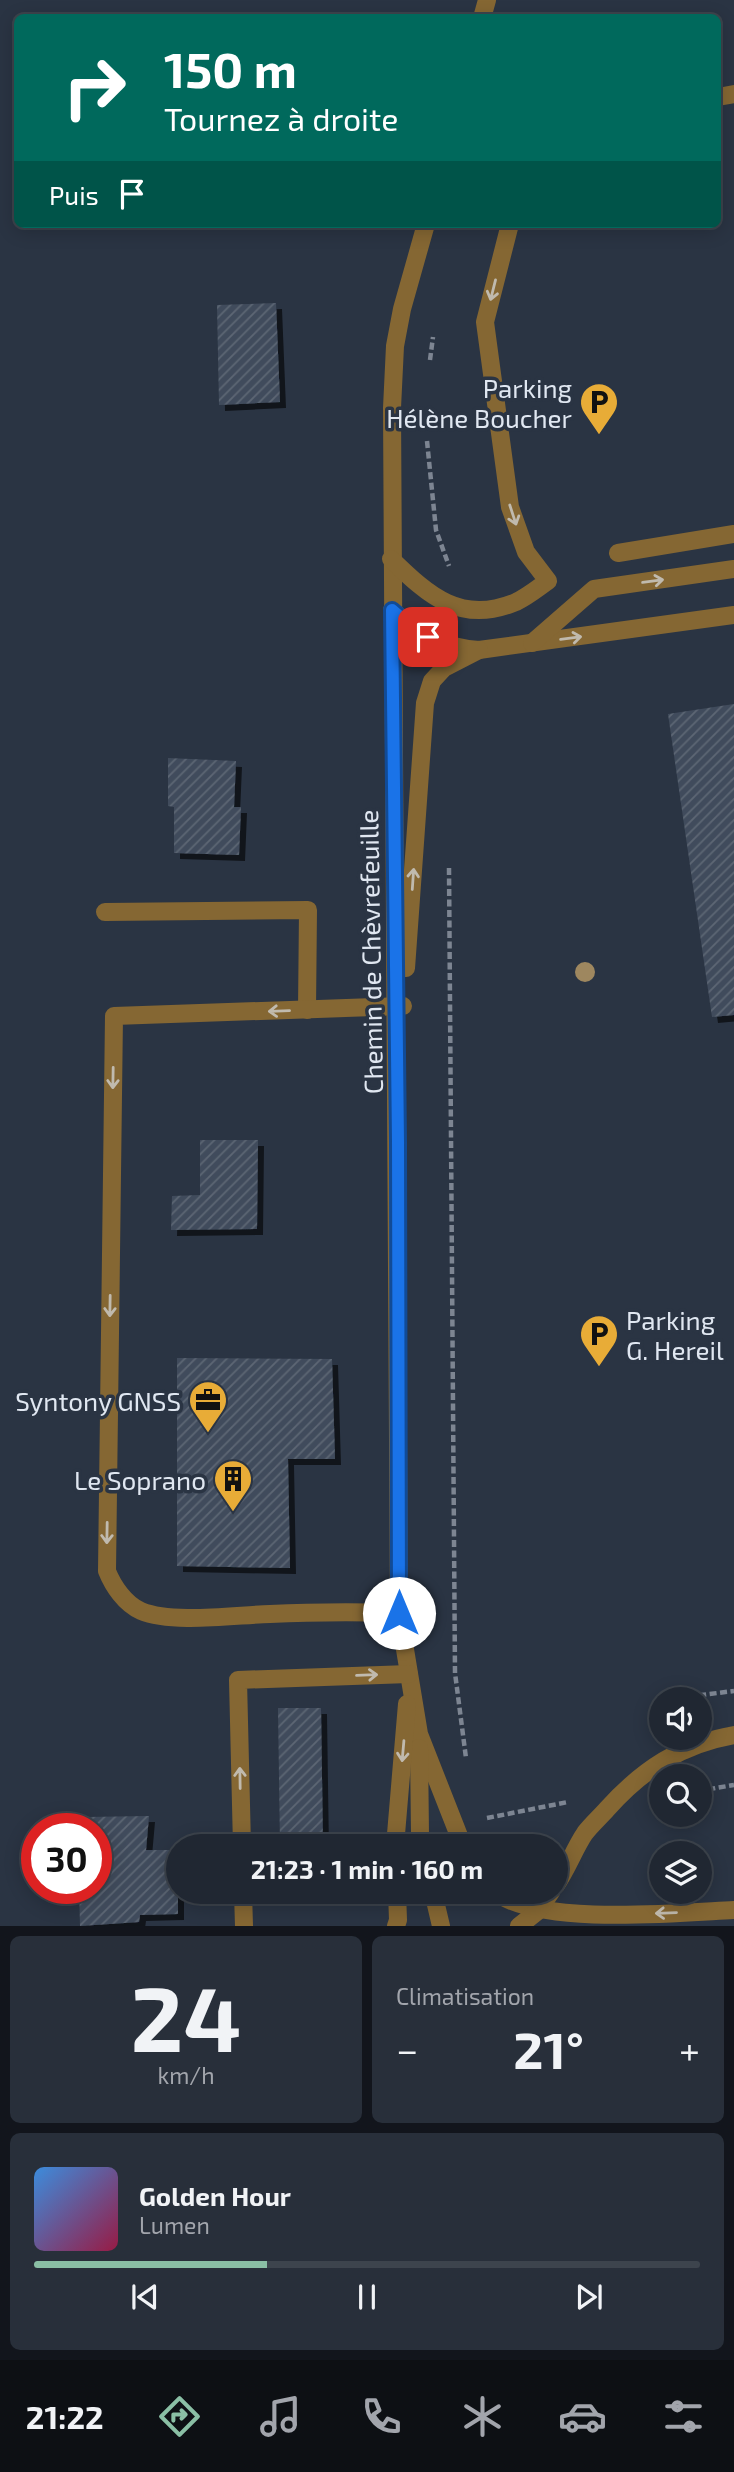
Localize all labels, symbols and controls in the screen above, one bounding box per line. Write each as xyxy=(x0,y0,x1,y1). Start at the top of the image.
text: 150 m xyxy=(164,39,297,98)
icon: right xyxy=(49,42,140,133)
text: Tournez à droite xyxy=(164,99,398,137)
icon: arrive xyxy=(113,175,151,213)
text: Puis xyxy=(49,179,99,210)
one-way arrow xyxy=(486,278,499,301)
place label: Parking Hélène Boucher xyxy=(386,372,572,433)
parking icon: Parking Hélène Boucher xyxy=(578,381,620,436)
one-way arrow xyxy=(508,503,520,525)
one-way arrow xyxy=(641,574,664,587)
pin xyxy=(398,607,458,667)
icon: arrive xyxy=(409,618,447,656)
one-way arrow xyxy=(560,632,582,645)
street label: Chemin de Chèvrefeuille xyxy=(352,809,388,1095)
one-way arrow xyxy=(407,868,420,890)
one-way arrow xyxy=(268,1004,291,1017)
one-way arrow xyxy=(106,1066,120,1089)
one-way arrow xyxy=(103,1294,117,1317)
place label: Parking G. Hereil xyxy=(626,1304,724,1365)
parking icon: Parking G. Hereil xyxy=(578,1313,620,1368)
office icon: Syntony GNSS xyxy=(187,1379,229,1434)
place label: Syntony GNSS xyxy=(15,1385,181,1416)
building icon: Le Soprano xyxy=(212,1458,254,1513)
place label: Le Soprano xyxy=(74,1464,206,1495)
one-way arrow xyxy=(100,1521,114,1544)
position arrow xyxy=(362,1576,436,1650)
one-way arrow xyxy=(355,1669,378,1682)
map controls xyxy=(649,1687,712,1904)
button: sound xyxy=(649,1687,712,1750)
one-way arrow xyxy=(396,1739,409,1762)
button: search xyxy=(649,1764,712,1827)
one-way arrow xyxy=(234,1767,247,1790)
speed limit sign: 30 xyxy=(21,1813,112,1904)
button: layers xyxy=(649,1841,712,1904)
text: 21:23 · 1 min · 160 m xyxy=(251,1853,483,1884)
one-way arrow xyxy=(655,1907,678,1920)
text: 24 xyxy=(131,1961,241,2070)
text: Climatisation xyxy=(396,1982,534,2010)
text: 21° xyxy=(513,2017,584,2079)
text: − xyxy=(396,2026,418,2072)
text: + xyxy=(679,2026,700,2072)
text: km/h xyxy=(157,2061,215,2089)
text: Golden Hour xyxy=(139,2180,291,2211)
text: Lumen xyxy=(139,2211,210,2239)
icon: previous xyxy=(126,2278,164,2316)
icon: pause xyxy=(348,2278,386,2316)
icon: next xyxy=(570,2278,608,2316)
icon: directions xyxy=(155,2392,204,2441)
icon: music xyxy=(256,2392,305,2441)
icon: phone xyxy=(357,2392,406,2441)
icon: climate xyxy=(458,2392,507,2441)
icon: car xyxy=(558,2392,607,2441)
icon: filters xyxy=(659,2392,708,2441)
text: 21:22 xyxy=(26,2397,104,2435)

